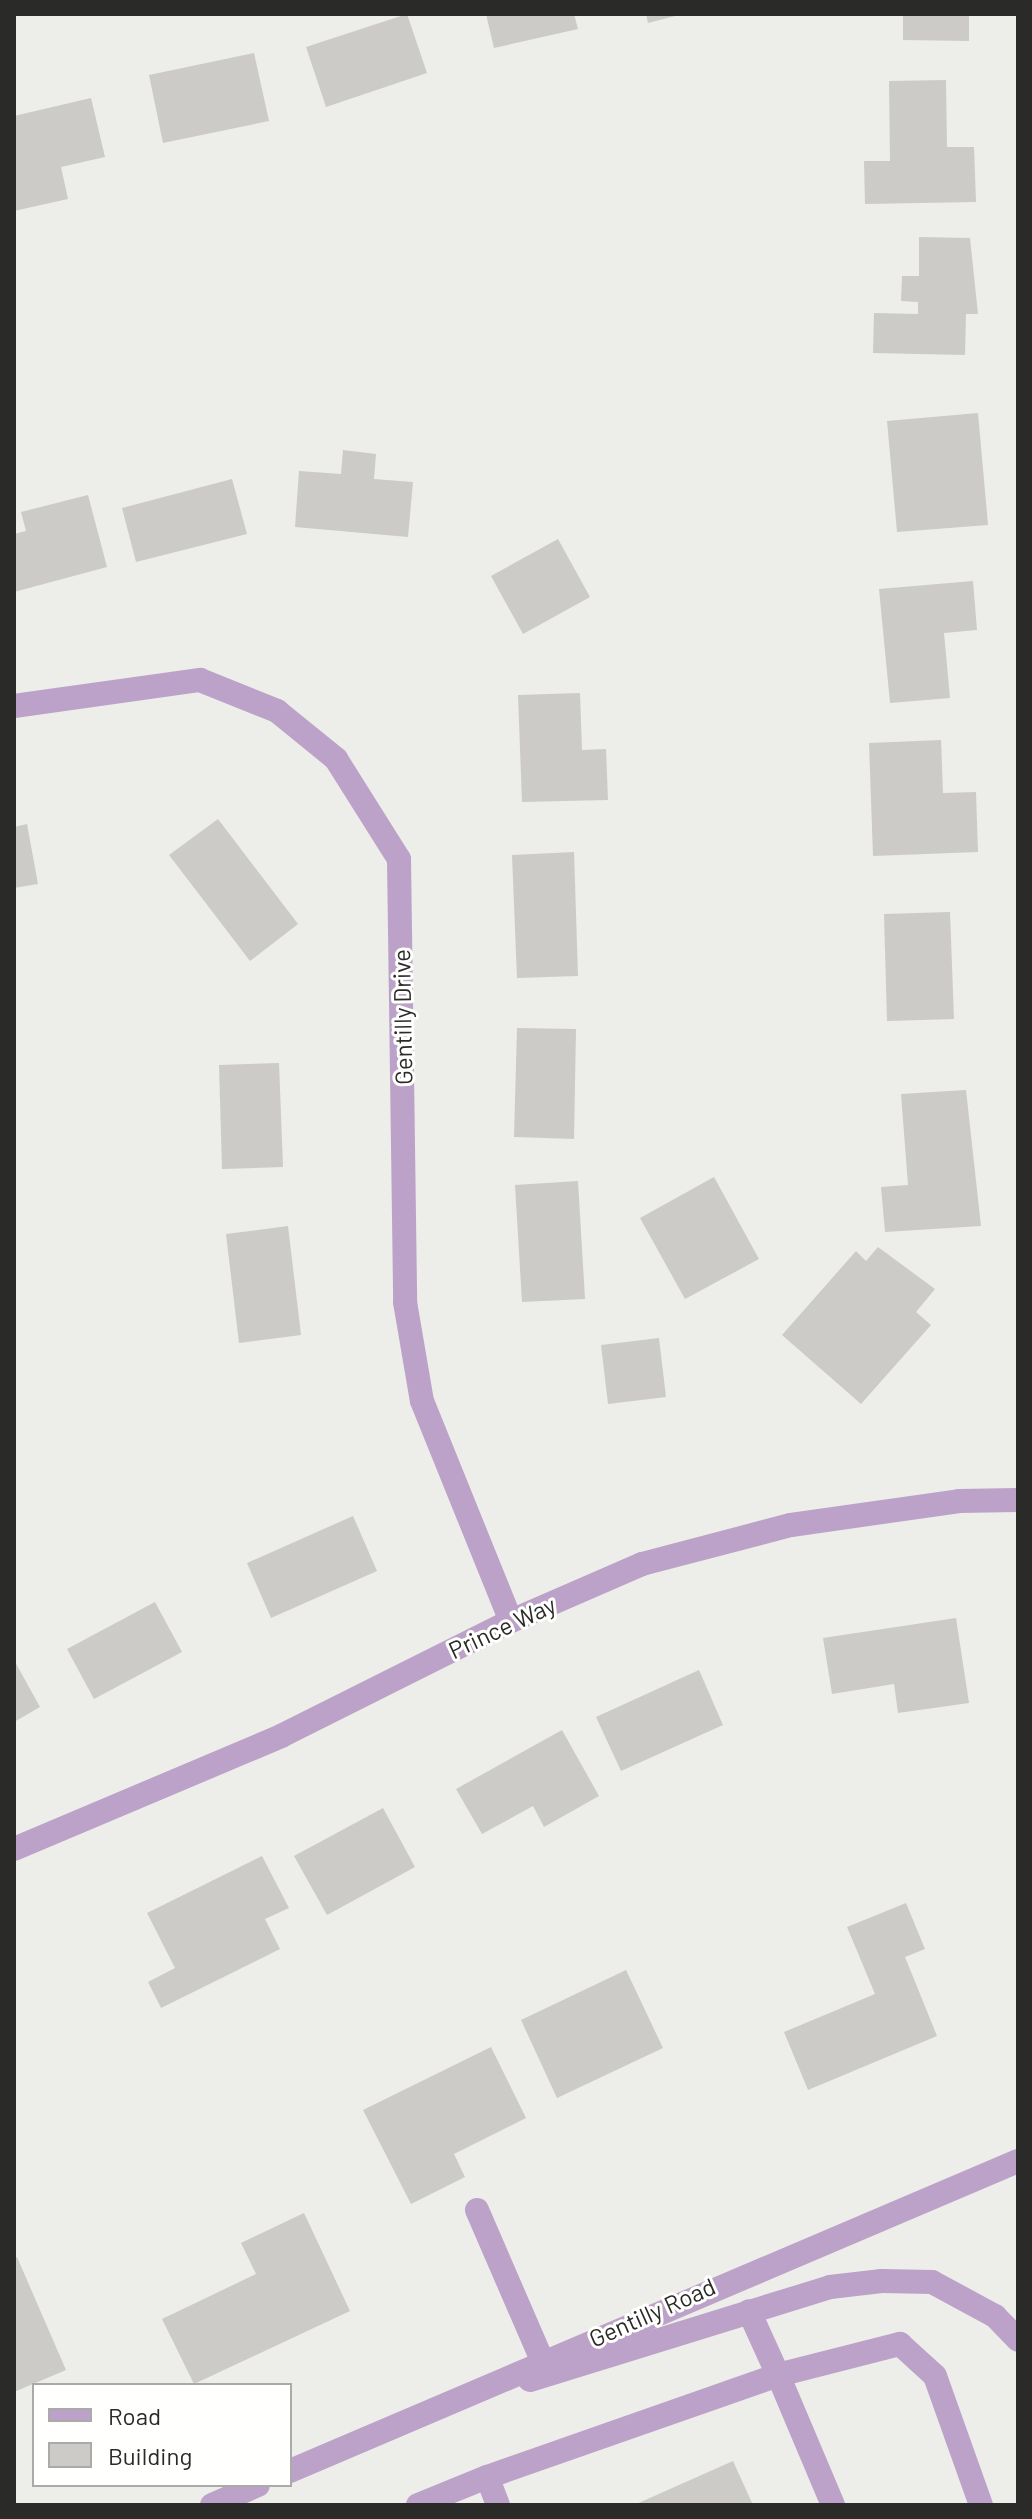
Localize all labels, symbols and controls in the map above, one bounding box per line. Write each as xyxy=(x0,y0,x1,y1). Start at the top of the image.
street label: Gentilly Drive xyxy=(386,949,418,1085)
street label: Prince Way xyxy=(444,1590,560,1664)
street label: Gentilly Road xyxy=(584,2271,720,2353)
legend xyxy=(32,2383,292,2487)
text: Road xyxy=(108,2401,161,2430)
text: Building xyxy=(108,2441,192,2470)

